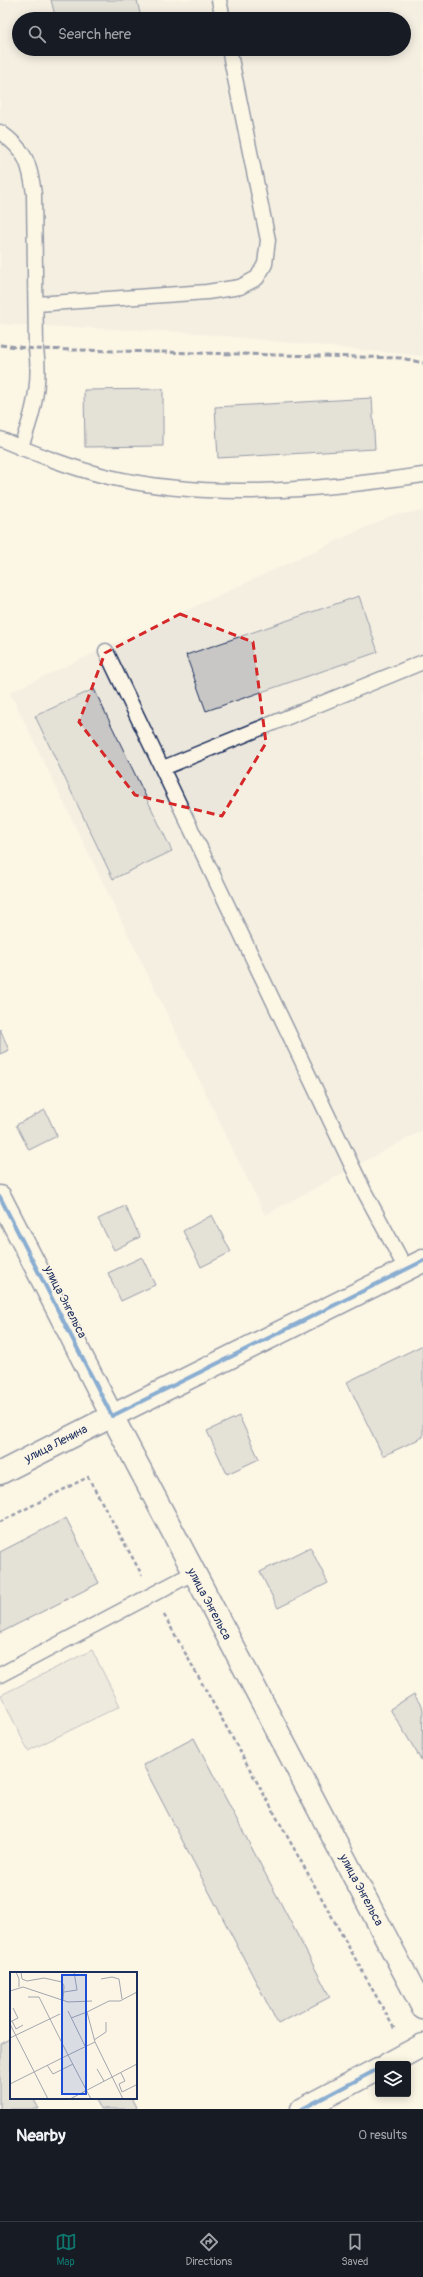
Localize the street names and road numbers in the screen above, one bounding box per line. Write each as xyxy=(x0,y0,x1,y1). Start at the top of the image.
street label: улица Энгельса xyxy=(40,1262,90,1341)
street label: улица Ленина xyxy=(21,1422,90,1467)
street label: улица Энгельса xyxy=(183,1565,234,1643)
street label: улица Энгельса xyxy=(335,1851,386,1929)

